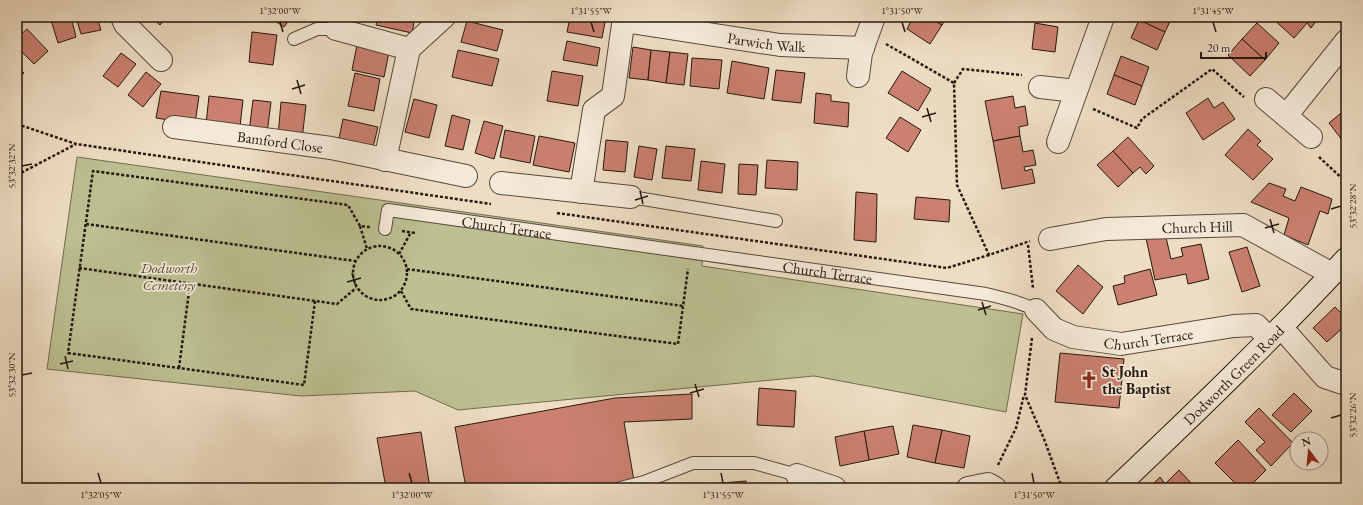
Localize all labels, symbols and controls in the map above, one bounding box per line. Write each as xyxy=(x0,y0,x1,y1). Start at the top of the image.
text: 1°32'00"W xyxy=(259,4,302,17)
text: 1°31'55"W xyxy=(570,4,613,17)
text: 1°31'50"W xyxy=(881,4,924,17)
text: 1°31'45"W xyxy=(1192,4,1235,17)
street label: Parwich Walk xyxy=(726,28,807,55)
scale bar xyxy=(1201,34,1266,60)
text: 20 m xyxy=(1207,40,1231,56)
street label: Bamford Close xyxy=(236,126,324,156)
text: 53°32'32"N xyxy=(5,143,18,188)
text: 53°32'28"N xyxy=(1346,183,1359,228)
street label: Church Terrace xyxy=(461,211,553,242)
street label: Church Hill xyxy=(1161,216,1233,237)
street label: Church Terrace xyxy=(781,256,874,287)
park label: Dodworth Cemetery xyxy=(140,258,198,294)
street label: Dodworth Green Road xyxy=(1179,320,1288,429)
street label: Church Terrace xyxy=(1102,323,1195,354)
text: 53°32'30"N xyxy=(5,352,18,397)
place label: St John the Baptist xyxy=(1102,362,1171,398)
church icon: St John the Baptist xyxy=(1079,370,1099,390)
text: 53°32'26"N xyxy=(1346,392,1359,437)
north arrow xyxy=(1289,431,1329,471)
text: N xyxy=(1300,433,1313,449)
text: 1°32'05"W xyxy=(80,488,123,501)
text: 1°32'00"W xyxy=(391,488,434,501)
text: 1°31'55"W xyxy=(702,488,745,501)
text: 1°31'50"W xyxy=(1013,488,1056,501)

